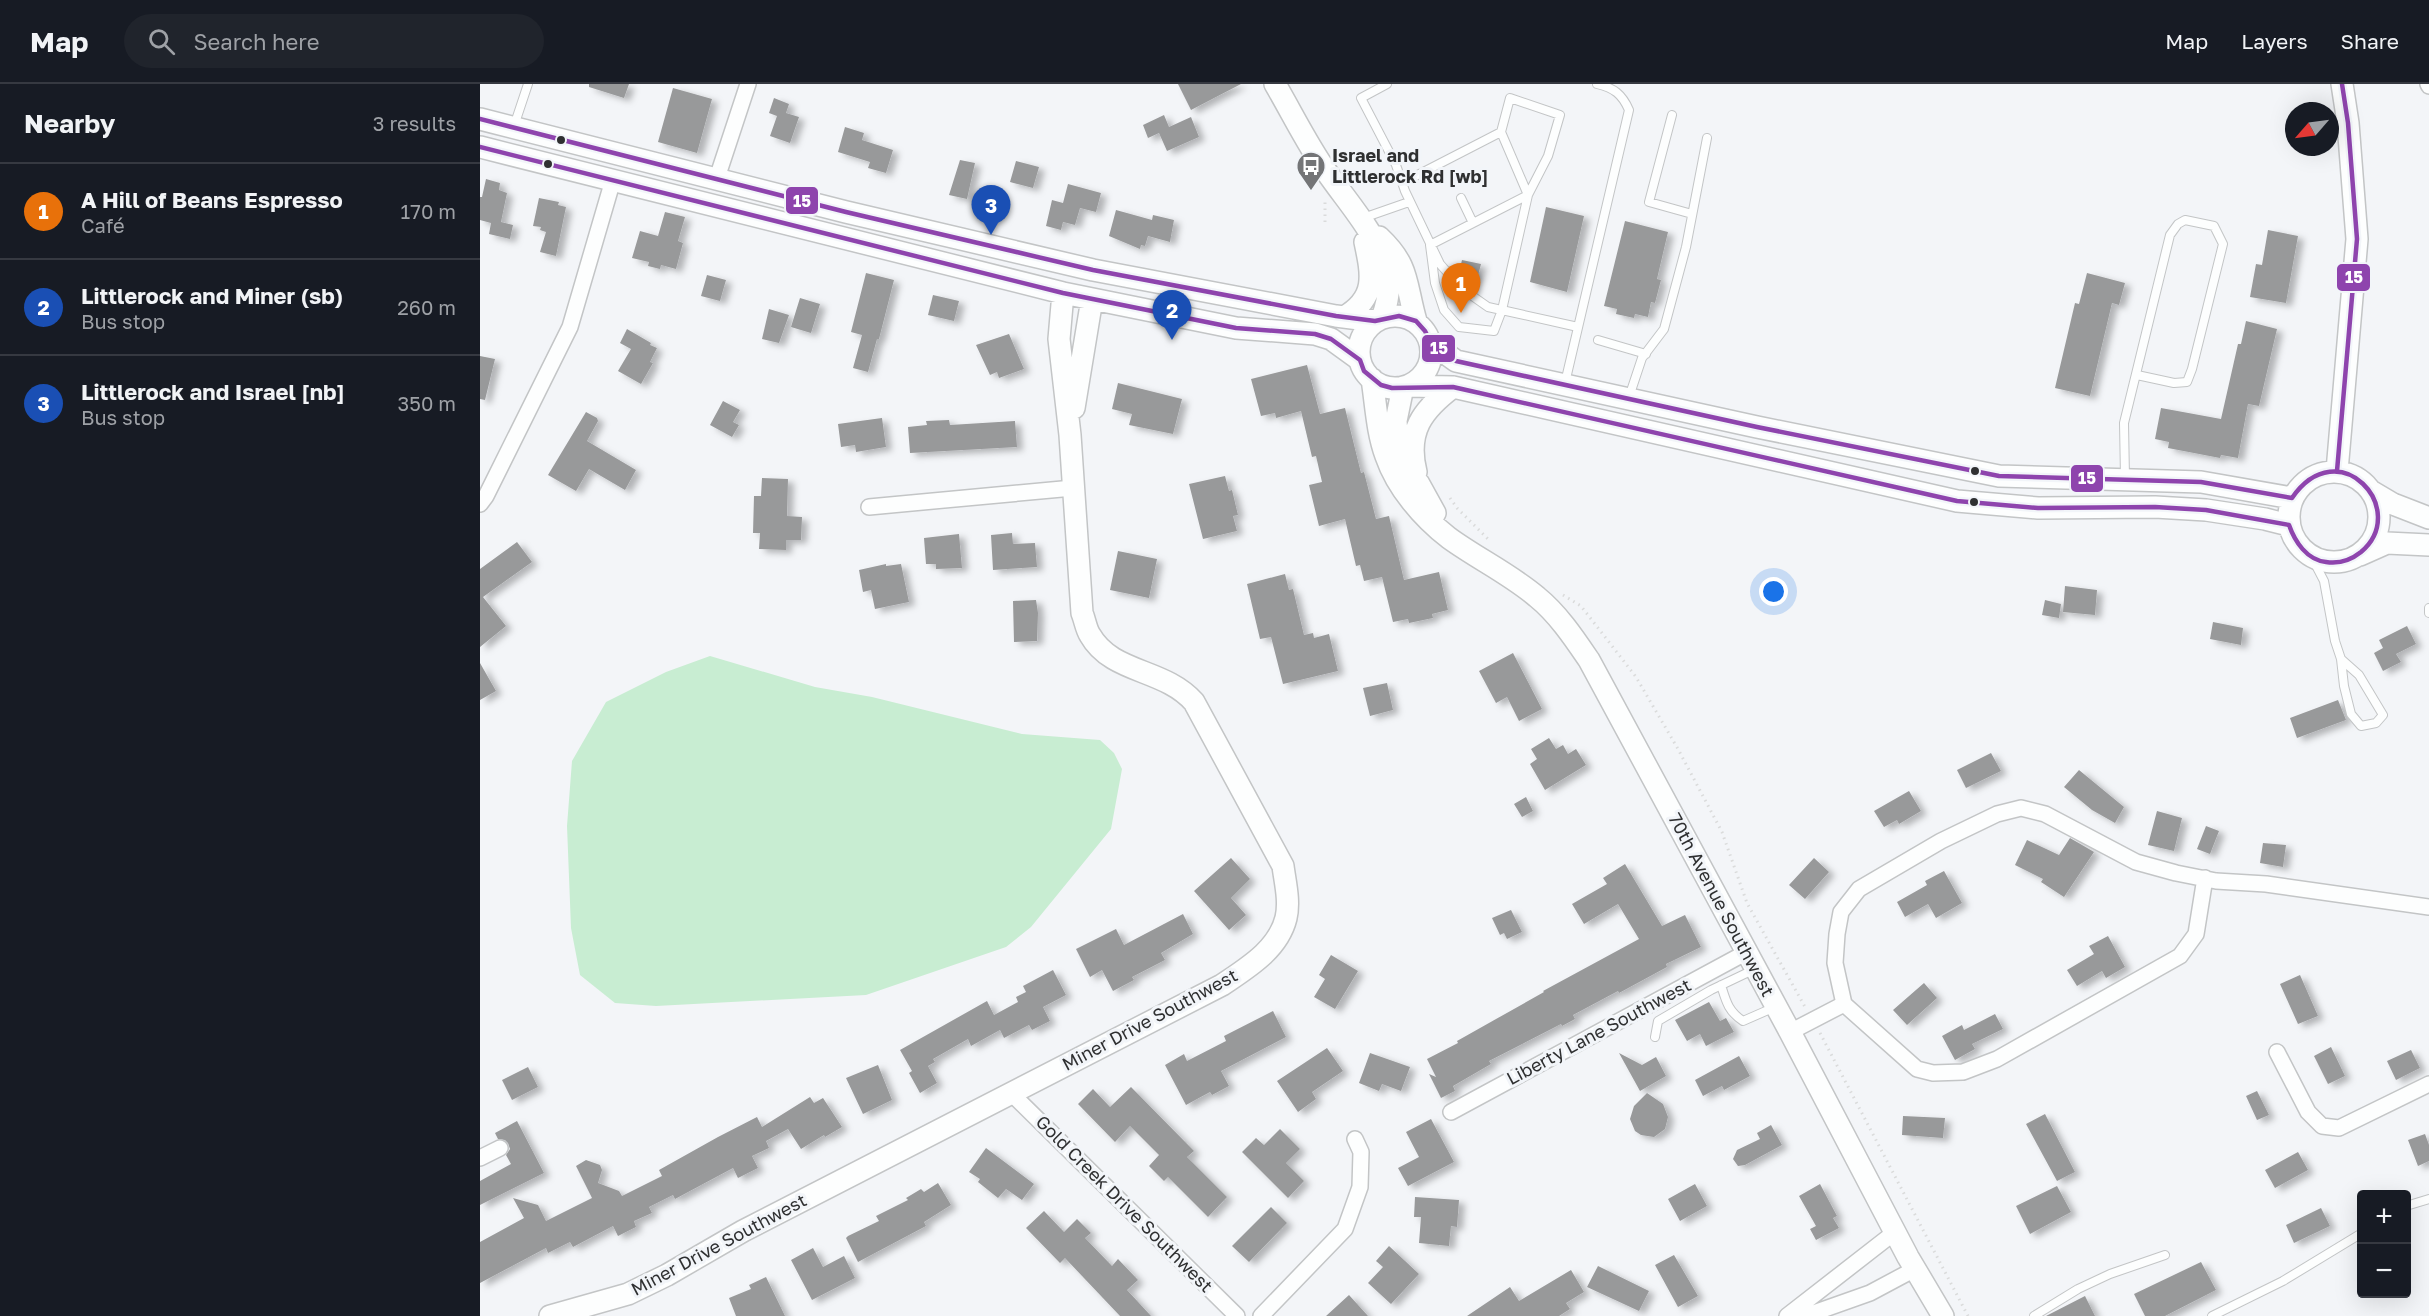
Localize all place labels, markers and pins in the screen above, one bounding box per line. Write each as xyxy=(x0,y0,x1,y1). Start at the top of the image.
unlabelled marker xyxy=(555,134,567,146)
place label: Israel and Littlerock Rd [wb] xyxy=(1332,144,1488,187)
bus stop icon: Israel and Littlerock Rd [wb] xyxy=(1295,150,1327,192)
unlabelled marker xyxy=(542,158,554,170)
pin: 3 xyxy=(972,186,1010,235)
pin: 1 xyxy=(1442,264,1480,313)
pin: 2 xyxy=(1152,290,1192,340)
unlabelled marker xyxy=(1969,465,1981,477)
unlabelled marker xyxy=(1968,496,1980,508)

